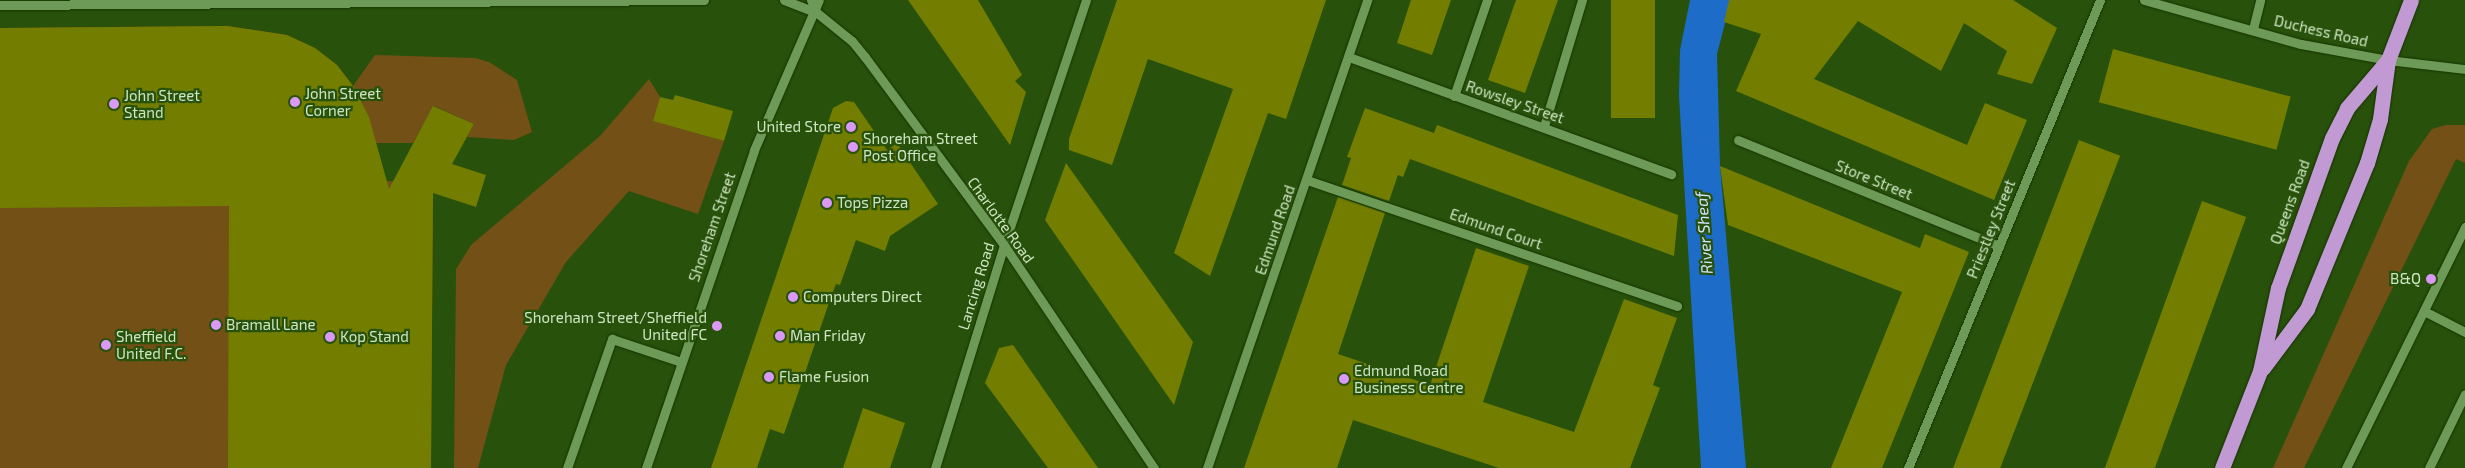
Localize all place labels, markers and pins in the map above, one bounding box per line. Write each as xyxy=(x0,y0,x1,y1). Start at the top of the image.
place label: John Street Corner xyxy=(305,84,381,119)
place label: John Street Stand xyxy=(124,86,200,121)
marker: John Street Corner xyxy=(289,96,301,108)
marker: John Street Stand xyxy=(108,98,120,110)
place label: United Store xyxy=(756,118,841,136)
marker: United Store xyxy=(845,121,857,133)
place label: Shoreham Street Post Office xyxy=(863,129,978,164)
marker: Shoreham Street Post Office xyxy=(847,141,859,153)
place label: Tops Pizza xyxy=(837,194,908,212)
marker: Tops Pizza xyxy=(821,197,833,209)
place label: B&Q xyxy=(2390,270,2421,288)
marker: B&Q xyxy=(2425,273,2437,285)
place label: Computers Direct xyxy=(803,288,922,306)
marker: Computers Direct xyxy=(787,291,799,303)
place label: Shoreham Street/Sheffield United FC xyxy=(524,308,707,343)
place label: Bramall Lane xyxy=(226,316,316,334)
marker: Bramall Lane xyxy=(210,319,222,331)
marker: Shoreham Street/Sheffield United FC xyxy=(711,320,723,332)
place label: Sheffield United F.C. xyxy=(116,327,186,362)
place label: Man Friday xyxy=(790,327,866,345)
place label: Kop Stand xyxy=(340,328,409,346)
marker: Man Friday xyxy=(774,330,786,342)
marker: Kop Stand xyxy=(324,331,336,343)
marker: Sheffield United F.C. xyxy=(100,339,112,351)
place label: Edmund Road Business Centre xyxy=(1354,361,1463,396)
place label: Flame Fusion xyxy=(779,368,869,386)
marker: Flame Fusion xyxy=(763,371,775,383)
marker: Edmund Road Business Centre xyxy=(1338,373,1350,385)

